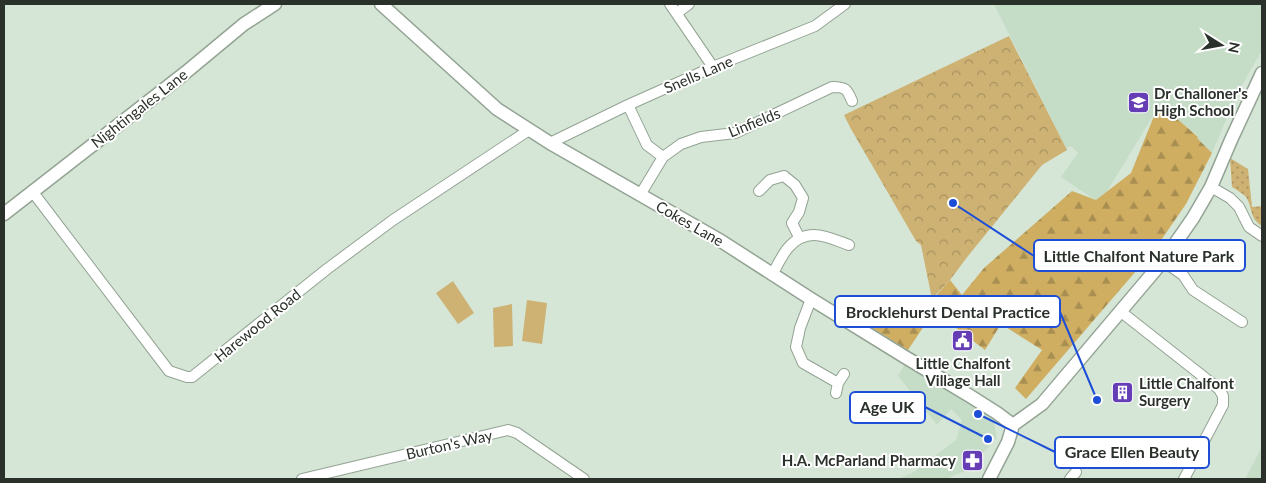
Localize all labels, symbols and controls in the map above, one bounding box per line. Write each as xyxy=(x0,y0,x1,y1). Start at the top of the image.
north arrow xyxy=(1196,20,1246,70)
text: N xyxy=(1225,41,1244,54)
street label: Snells Lane xyxy=(661,51,735,97)
street label: Nightingales Lane xyxy=(87,65,191,151)
place label: Dr Challoner's High School xyxy=(1154,84,1248,119)
school or university icon: Dr Challoner's High School xyxy=(1126,90,1150,114)
street label: Linfields xyxy=(725,103,783,141)
street label: Cokes Lane xyxy=(653,196,727,250)
callout: Little Chalfont Nature Park xyxy=(1034,240,1245,271)
text: Little Chalfont Nature Park xyxy=(1044,246,1235,265)
street label: Harewood Road xyxy=(210,285,304,365)
callout: Brocklehurst Dental Practice xyxy=(835,296,1060,327)
text: Brocklehurst Dental Practice xyxy=(846,302,1051,321)
public building icon: Little Chalfont Village Hall xyxy=(951,328,975,352)
place label: Little Chalfont Village Hall xyxy=(916,354,1011,389)
place label: Little Chalfont Surgery xyxy=(1139,374,1234,409)
building icon: Little Chalfont Surgery xyxy=(1111,380,1135,404)
callout: Age UK xyxy=(850,392,925,423)
text: Age UK xyxy=(859,397,915,416)
street label: Burton's Way xyxy=(404,425,494,463)
callout: Grace Ellen Beauty xyxy=(1055,437,1209,468)
text: Grace Ellen Beauty xyxy=(1065,442,1200,461)
pharmacy icon: H.A. McParland Pharmacy xyxy=(960,448,984,472)
place label: H.A. McParland Pharmacy xyxy=(782,451,956,469)

